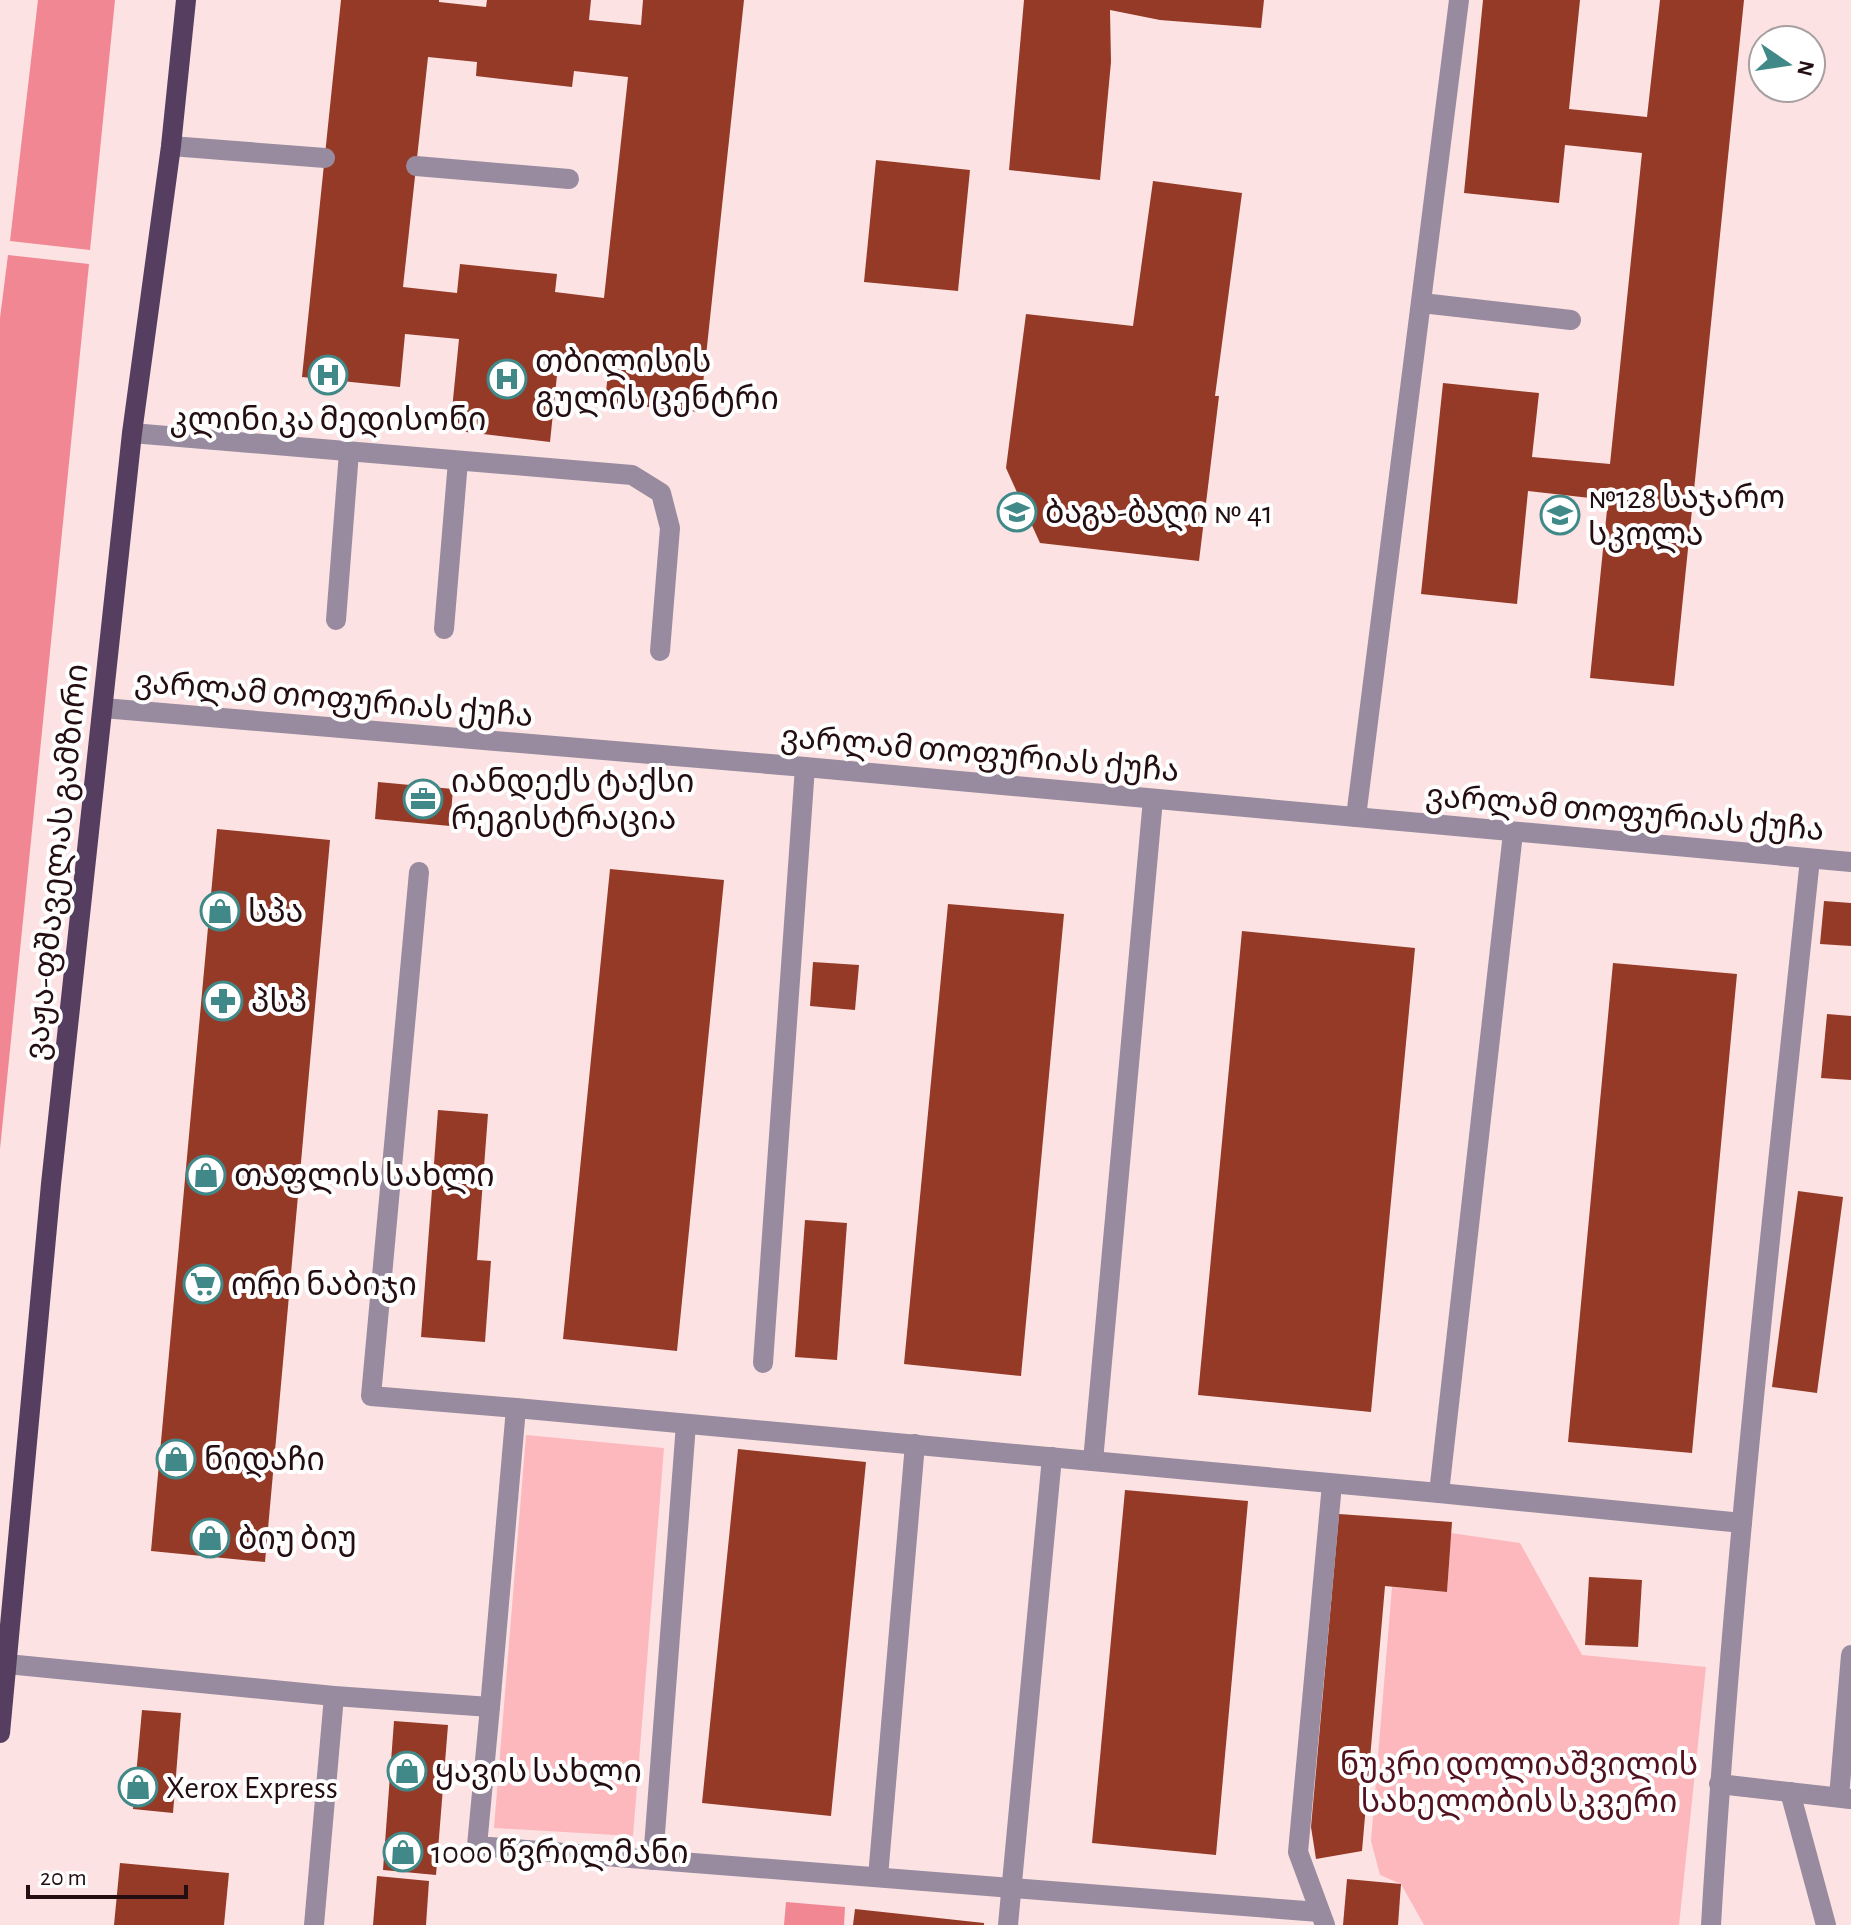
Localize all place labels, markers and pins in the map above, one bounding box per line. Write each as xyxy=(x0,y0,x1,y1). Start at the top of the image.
place label: თბილისის გულის ცენტრი xyxy=(535,346,779,418)
hospital icon: კლინიკა მედისონი xyxy=(307,354,349,396)
hospital icon: თბილისის გულის ცენტრი xyxy=(486,358,528,400)
place label: კლინიკა მედისონი xyxy=(170,404,486,439)
place label: №128 საჯარო სკოლა xyxy=(1588,482,1785,554)
school or university icon: ბაგა-ბაღი № 41 xyxy=(996,491,1038,533)
school or university icon: №128 საჯარო სკოლა xyxy=(1539,494,1581,536)
place label: ბაგა-ბაღი № 41 xyxy=(1045,497,1273,532)
place label: იანდექს ტაქსი რეგისტრაცია xyxy=(451,766,695,837)
office icon: იანდექს ტაქსი რეგისტრაცია xyxy=(402,778,444,820)
shop icon: სპა xyxy=(199,890,241,932)
place label: სპა xyxy=(248,896,303,928)
pharmacy icon: პსპ xyxy=(202,980,244,1022)
place label: პსპ xyxy=(251,986,307,1018)
shop icon: თაფლის სახლი xyxy=(185,1154,227,1196)
place label: თაფლის სახლი xyxy=(234,1160,495,1195)
supermarket icon: ორი ნაბიჯი xyxy=(182,1263,224,1305)
place label: ორი ნაბიჯი xyxy=(231,1269,417,1303)
shop icon: ნიდაჩი xyxy=(155,1438,197,1480)
place label: ნიდაჩი xyxy=(204,1444,325,1479)
shop icon: ბიუ ბიუ xyxy=(189,1517,231,1559)
place label: ბიუ ბიუ xyxy=(238,1523,357,1557)
shop icon: ყავის სახლი xyxy=(386,1750,428,1792)
place label: ყავის სახლი xyxy=(435,1756,642,1791)
shop icon: Xerox Express xyxy=(117,1766,159,1808)
place label: Xerox Express xyxy=(166,1772,338,1804)
shop icon: 1000 წვრილმანი xyxy=(382,1831,424,1873)
place label: 1000 წვრილმანი xyxy=(431,1837,689,1872)

